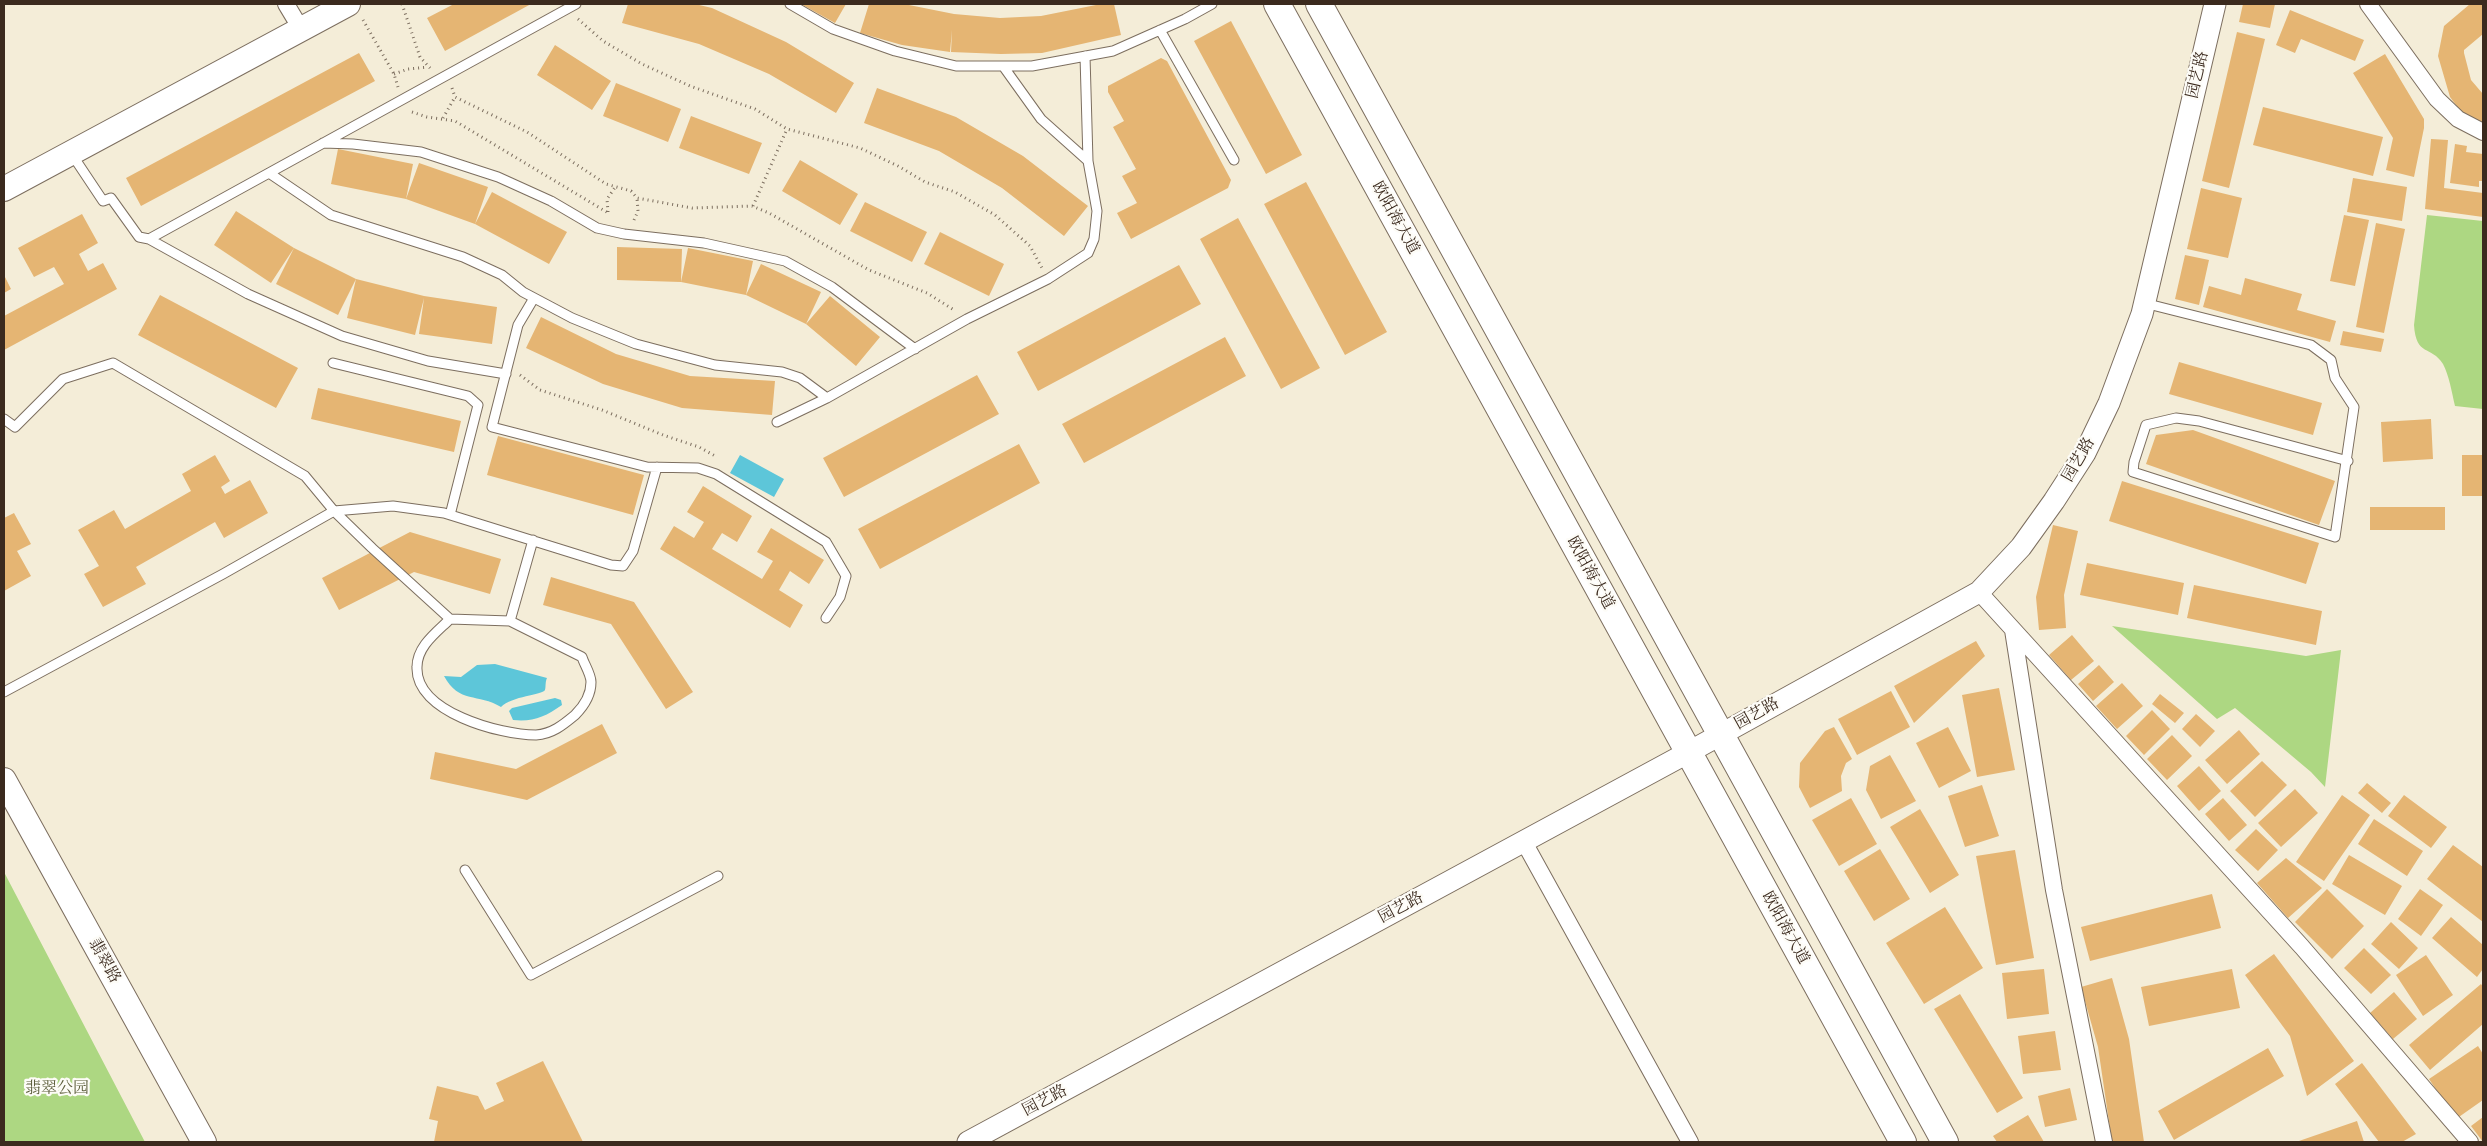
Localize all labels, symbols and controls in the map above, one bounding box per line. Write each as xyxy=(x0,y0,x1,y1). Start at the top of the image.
street label: 园艺路 xyxy=(2183,49,2213,101)
street label: 欧阳海大道 xyxy=(1367,178,1423,258)
street label: 园艺路 xyxy=(2059,434,2099,486)
street label: 欧阳海大道 xyxy=(1562,533,1618,613)
street label: 园艺路 xyxy=(1731,694,1783,734)
street label: 园艺路 xyxy=(1375,888,1427,928)
street label: 欧阳海大道 xyxy=(1757,888,1813,968)
street label: 翡翠路 xyxy=(84,935,124,987)
park label: 翡翠公园 xyxy=(25,1079,89,1099)
street label: 园艺路 xyxy=(1019,1081,1071,1121)

